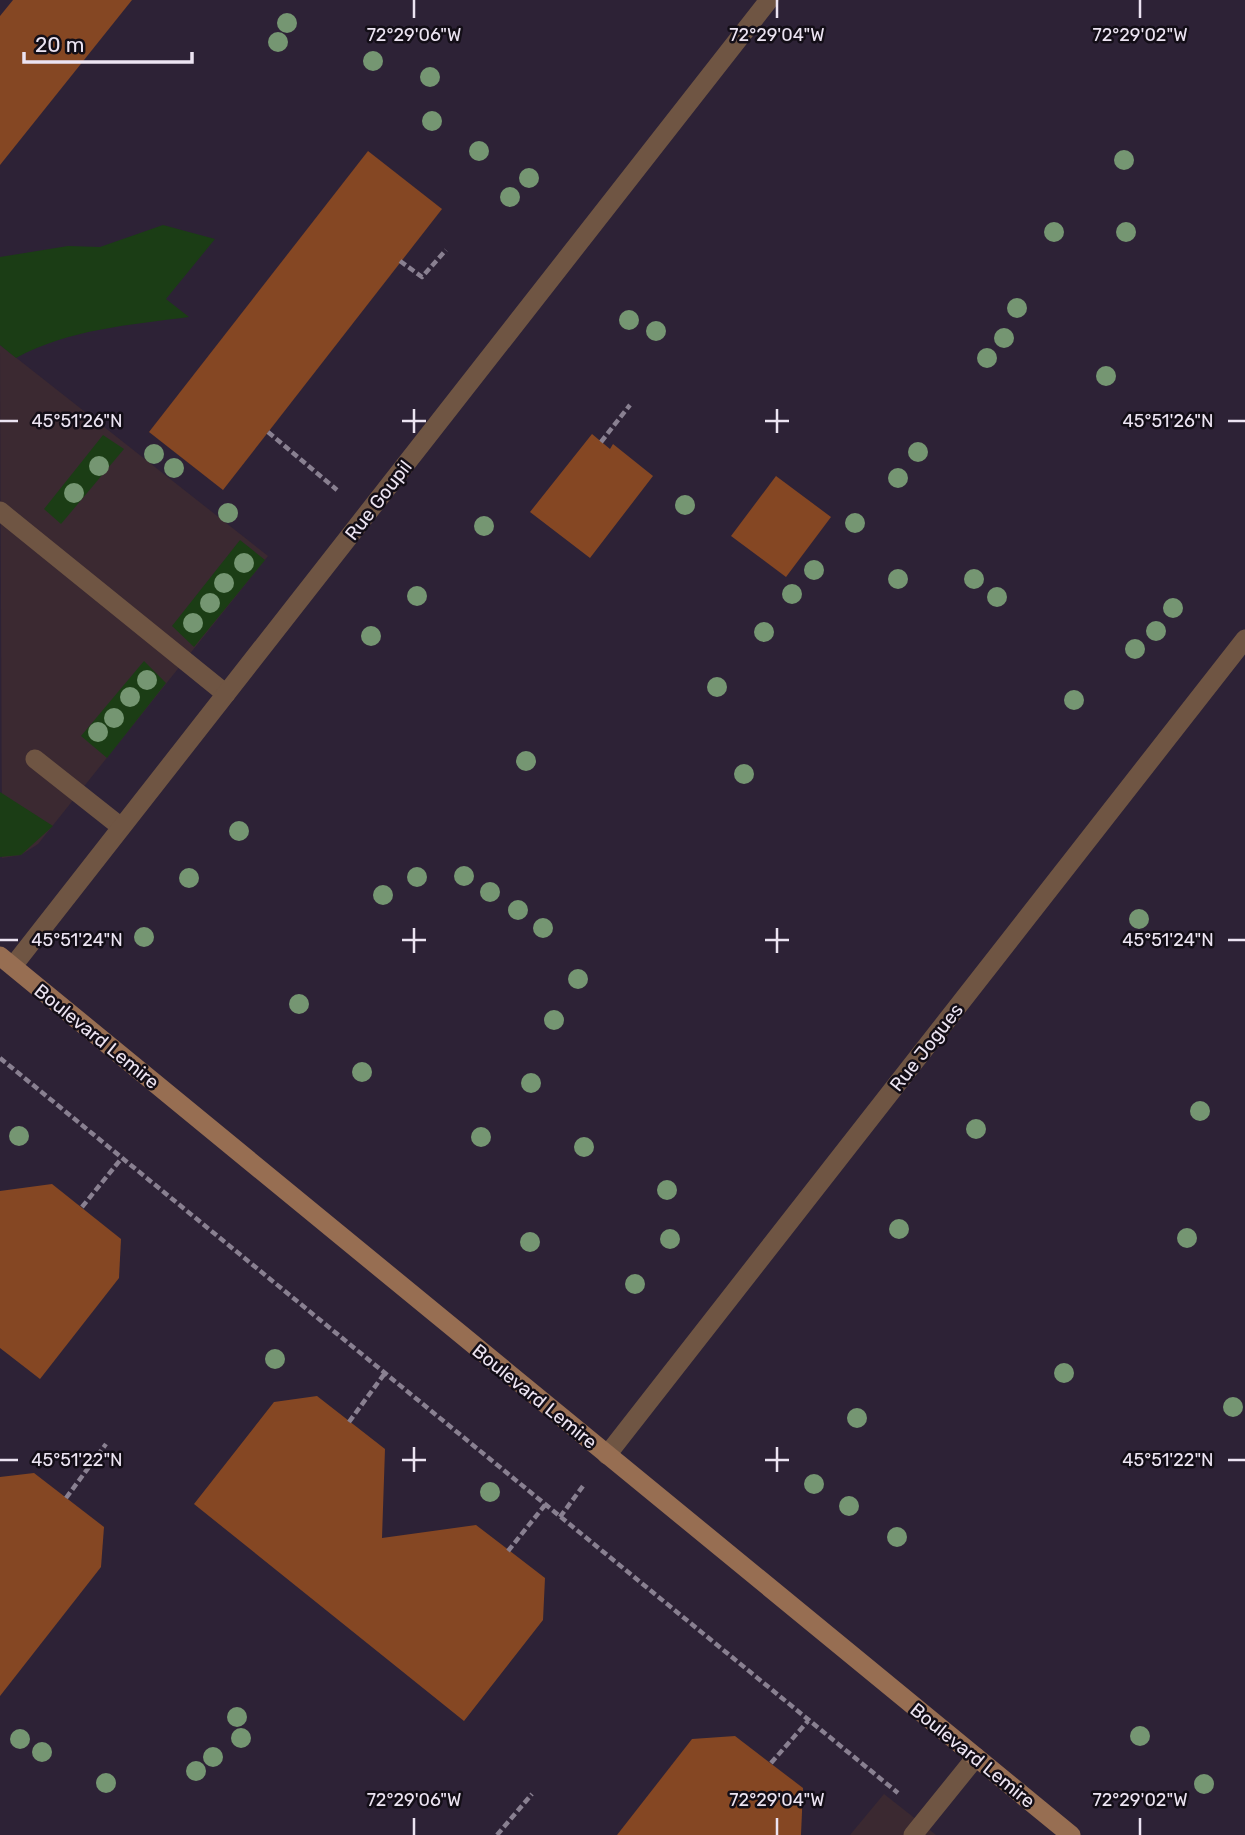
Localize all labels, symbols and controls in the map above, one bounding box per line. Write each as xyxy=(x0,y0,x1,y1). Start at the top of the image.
scale bar xyxy=(24,21,192,65)
text: 72°29'06"W xyxy=(367,24,461,46)
text: 72°29'04"W xyxy=(729,24,825,46)
text: 72°29'02"W xyxy=(1092,24,1188,46)
text: 20 m xyxy=(35,32,84,57)
text: 45°51'26"N xyxy=(32,410,122,432)
text: 45°51'26"N xyxy=(1123,410,1213,432)
street label: Rue Goupil xyxy=(340,456,417,545)
text: 45°51'24"N xyxy=(31,929,123,951)
text: 45°51'24"N xyxy=(1122,929,1214,951)
street label: Boulevard Lemire xyxy=(30,979,164,1094)
street label: Rue Jogues xyxy=(885,999,968,1096)
street label: Boulevard Lemire xyxy=(468,1339,602,1454)
text: 45°51'22"N xyxy=(31,1449,123,1471)
text: 45°51'22"N xyxy=(1122,1449,1214,1471)
street label: Boulevard Lemire xyxy=(906,1698,1040,1813)
text: 72°29'06"W xyxy=(367,1789,461,1811)
text: 72°29'04"W xyxy=(729,1789,825,1811)
text: 72°29'02"W xyxy=(1092,1789,1188,1811)

